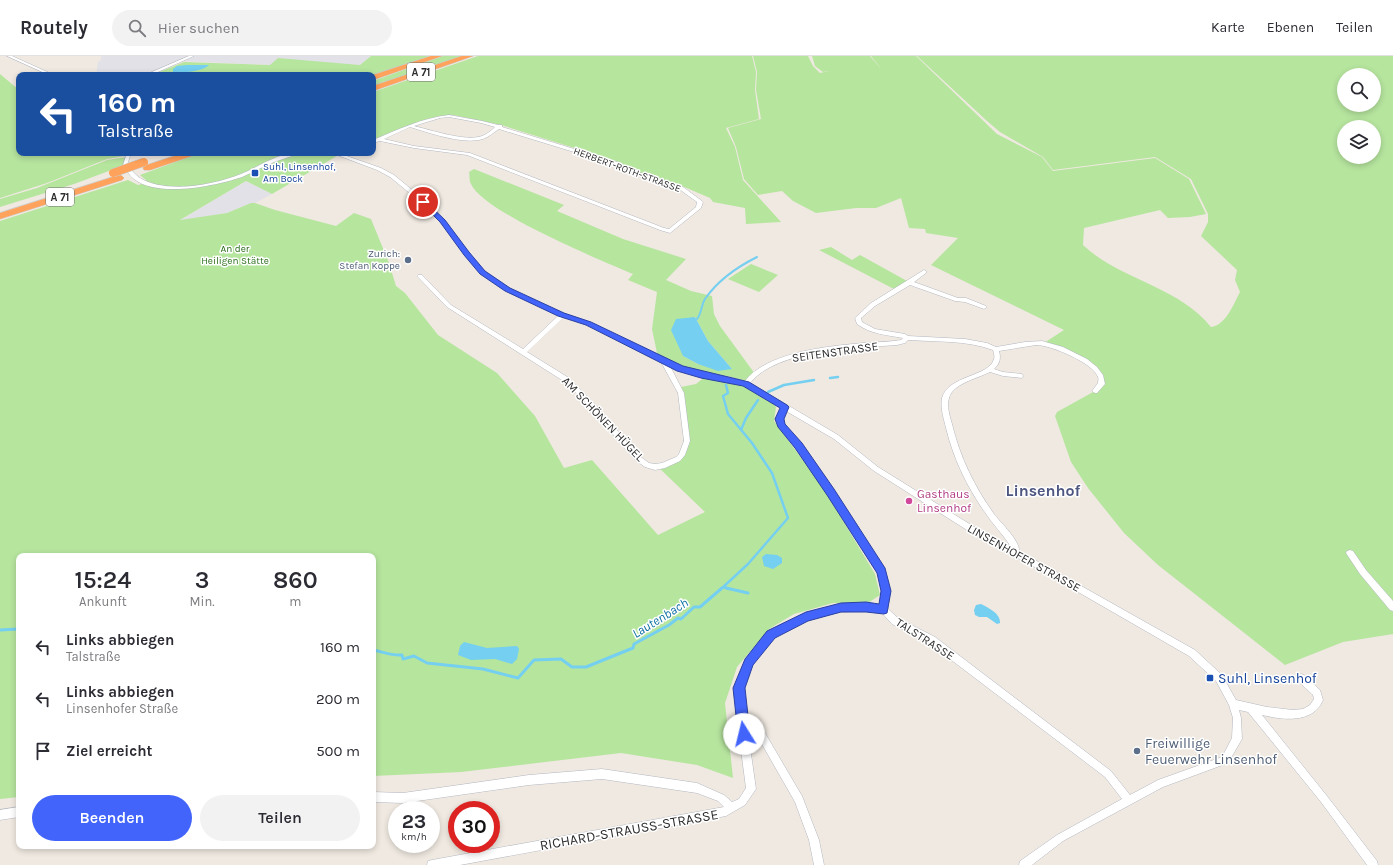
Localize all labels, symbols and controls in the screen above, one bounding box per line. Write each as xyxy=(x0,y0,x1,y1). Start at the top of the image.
search box xyxy=(112,10,392,46)
text: Routely xyxy=(20,17,88,39)
icon: search xyxy=(126,17,148,39)
text: Hier suchen xyxy=(158,19,240,37)
text: Karte xyxy=(1211,19,1245,36)
text: Ebenen xyxy=(1267,19,1314,36)
text: Teilen xyxy=(1336,19,1373,36)
road number: A 71 xyxy=(407,63,435,81)
map controls xyxy=(1337,68,1381,164)
button: search xyxy=(1337,68,1381,112)
text: 160 m xyxy=(98,86,176,119)
icon: left xyxy=(32,88,84,140)
text: Talstraße xyxy=(98,120,173,142)
button: layers xyxy=(1337,120,1381,164)
street label: HERBERT-ROTH-STRASSE xyxy=(572,145,682,195)
place label: Suhl, Linsenhof, Am Bock xyxy=(263,161,336,185)
marker: Suhl, Linsenhof, Am Bock xyxy=(250,168,260,178)
pin xyxy=(406,185,440,219)
road number: A 71 xyxy=(46,188,74,206)
icon: arrive xyxy=(412,191,434,213)
park label: An der Heiligen Stätte xyxy=(201,243,269,267)
place label: Zurich: Stefan Koppe xyxy=(339,248,400,272)
marker: Zurich: Stefan Koppe xyxy=(403,255,413,265)
street label: SEITENSTRASSE xyxy=(791,339,879,365)
street label: AM SCHÖNEN HÜGEL xyxy=(559,374,647,465)
district label: Linsenhof xyxy=(1006,481,1081,500)
place label: Gasthaus Linsenhof xyxy=(917,487,972,515)
marker: Gasthaus Linsenhof xyxy=(904,496,914,506)
street label: LINSENHOFER STRASSE xyxy=(965,521,1083,595)
text: 15:24 xyxy=(74,566,131,594)
text: 3 xyxy=(195,566,210,594)
text: 860 xyxy=(273,566,318,594)
text: Ankunft xyxy=(79,594,127,609)
text: Min. xyxy=(190,594,215,609)
text: m xyxy=(289,594,301,609)
water label: Lautenbach xyxy=(629,595,691,641)
street label: TALSTRASSE xyxy=(893,615,957,663)
text: Links abbiegen xyxy=(66,631,174,649)
icon: left xyxy=(32,636,54,658)
text: 160 m xyxy=(320,638,360,656)
text: Talstraße xyxy=(66,649,120,664)
place label: Suhl, Linsenhof xyxy=(1218,670,1317,687)
marker: Suhl, Linsenhof xyxy=(1205,673,1215,683)
text: Links abbiegen xyxy=(66,683,174,701)
icon: left xyxy=(32,688,54,710)
text: 200 m xyxy=(316,690,360,708)
text: Linsenhofer Straße xyxy=(66,701,178,716)
position arrow xyxy=(723,713,765,755)
place label: Freiwillige Feuerwehr Linsenhof xyxy=(1145,735,1277,768)
icon: arrive xyxy=(32,740,54,762)
text: Ziel erreicht xyxy=(66,742,152,760)
text: 500 m xyxy=(316,742,360,760)
marker: Freiwillige Feuerwehr Linsenhof xyxy=(1132,746,1142,756)
button: Beenden xyxy=(32,795,192,841)
button: Teilen xyxy=(200,795,360,841)
speed limit sign: 30 xyxy=(448,801,500,853)
street label: RICHARD-STRAUSS-STRASSE xyxy=(538,806,720,854)
text: 23 xyxy=(402,810,426,833)
text: km/h xyxy=(401,831,427,843)

